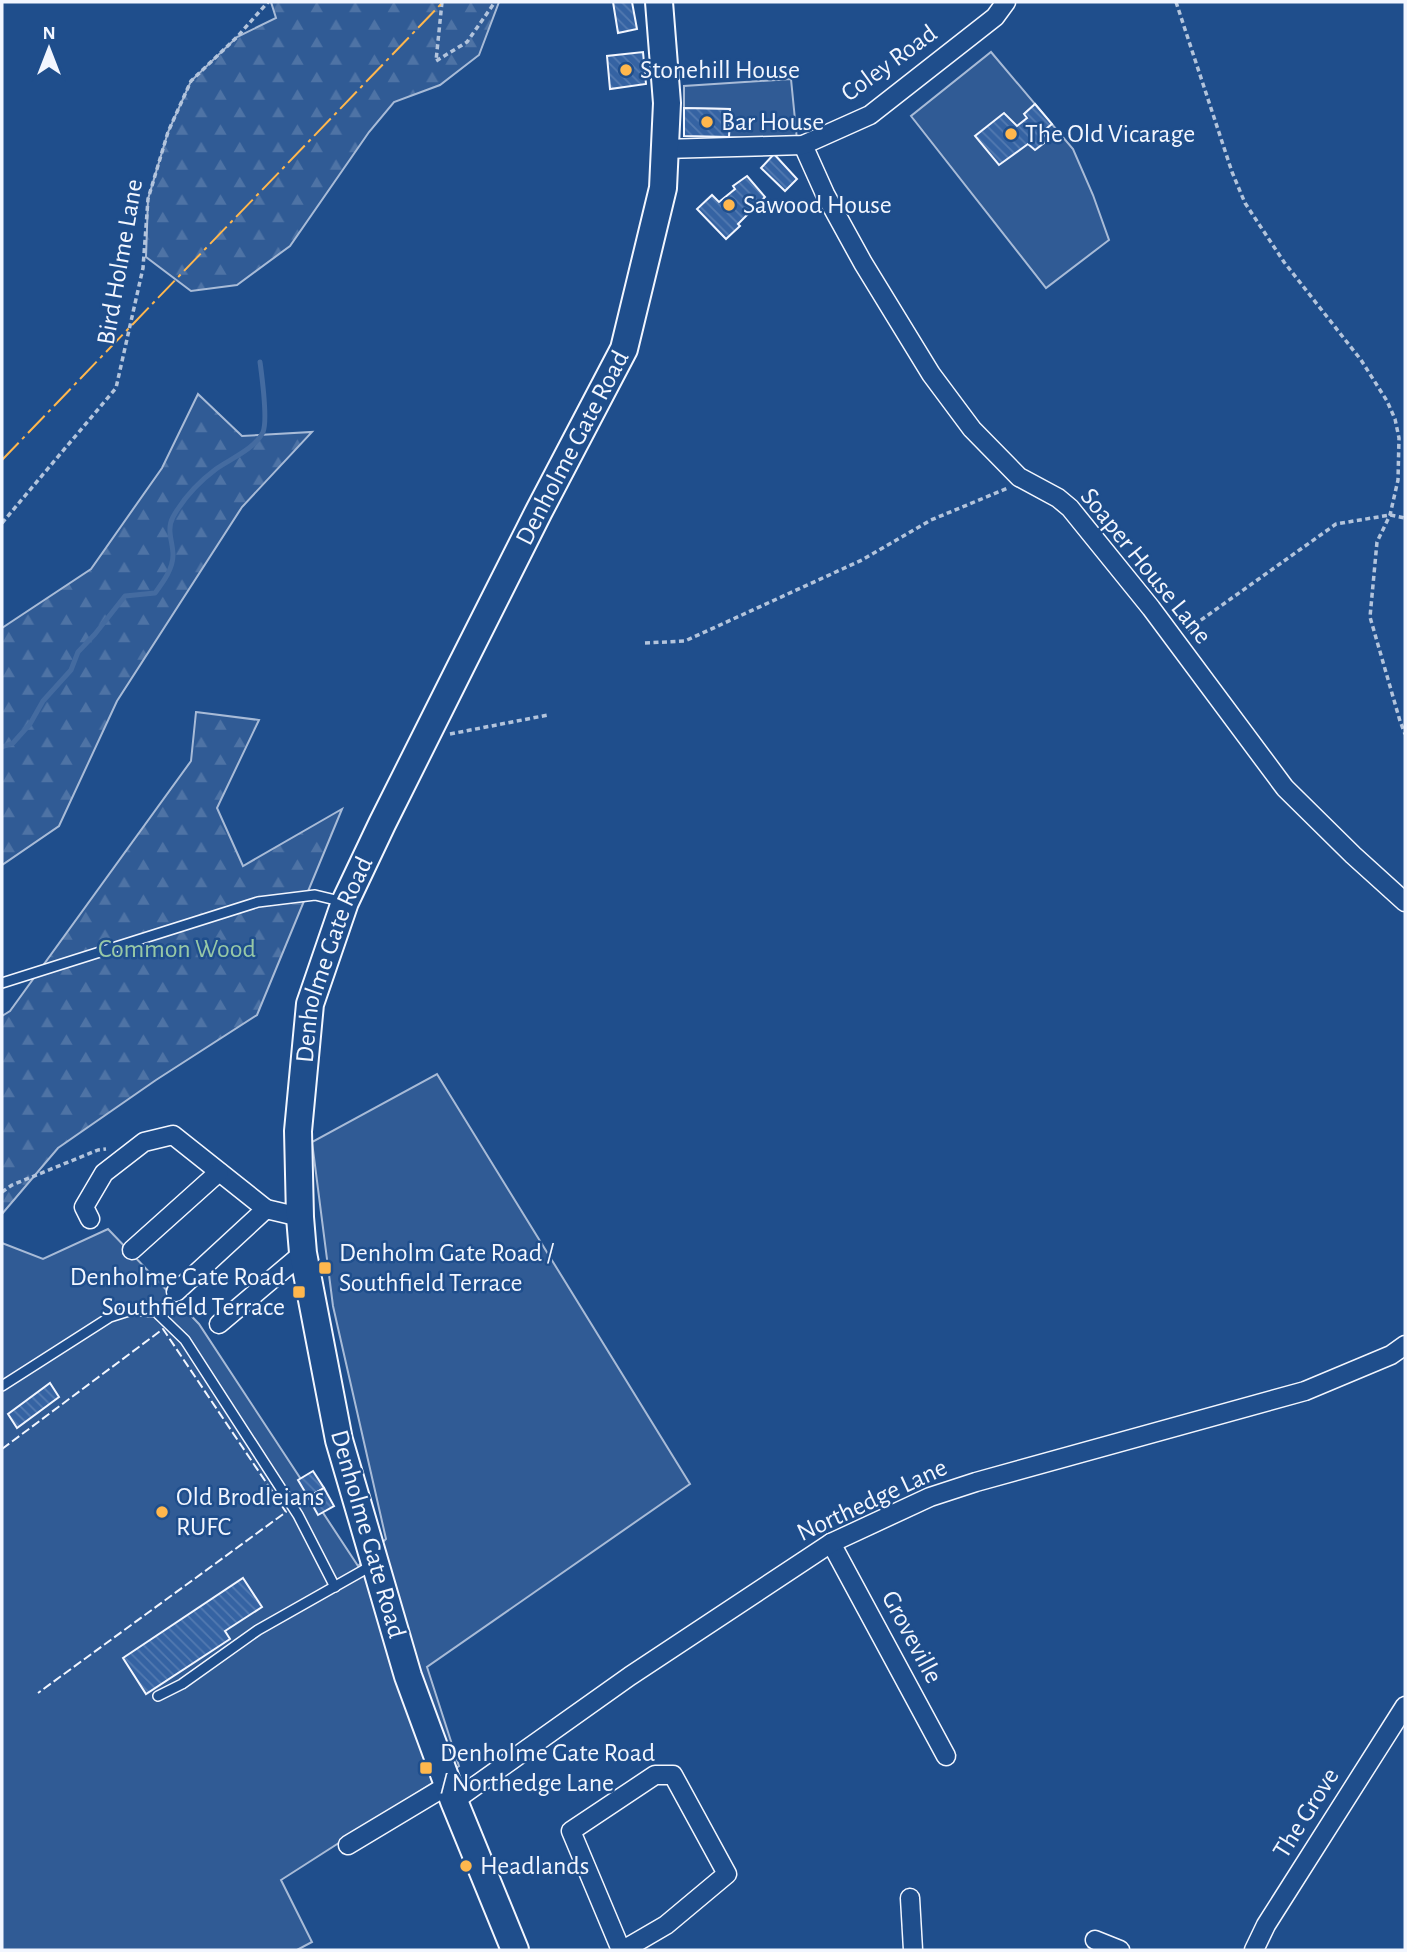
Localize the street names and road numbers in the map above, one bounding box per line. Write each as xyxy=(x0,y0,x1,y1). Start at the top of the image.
street label: Coley Road xyxy=(836,20,942,106)
street label: Bird Holme Lane xyxy=(93,177,147,347)
street label: Denholme Gate Road xyxy=(511,346,634,549)
street label: Soaper House Lane xyxy=(1076,483,1216,649)
street label: Denholme Gate Road xyxy=(292,852,378,1064)
street label: Denholme Gate Road xyxy=(326,1427,410,1641)
street label: Northedge Lane xyxy=(793,1454,951,1546)
street label: Groveville xyxy=(877,1586,947,1688)
street label: The Grove xyxy=(1268,1763,1344,1863)

